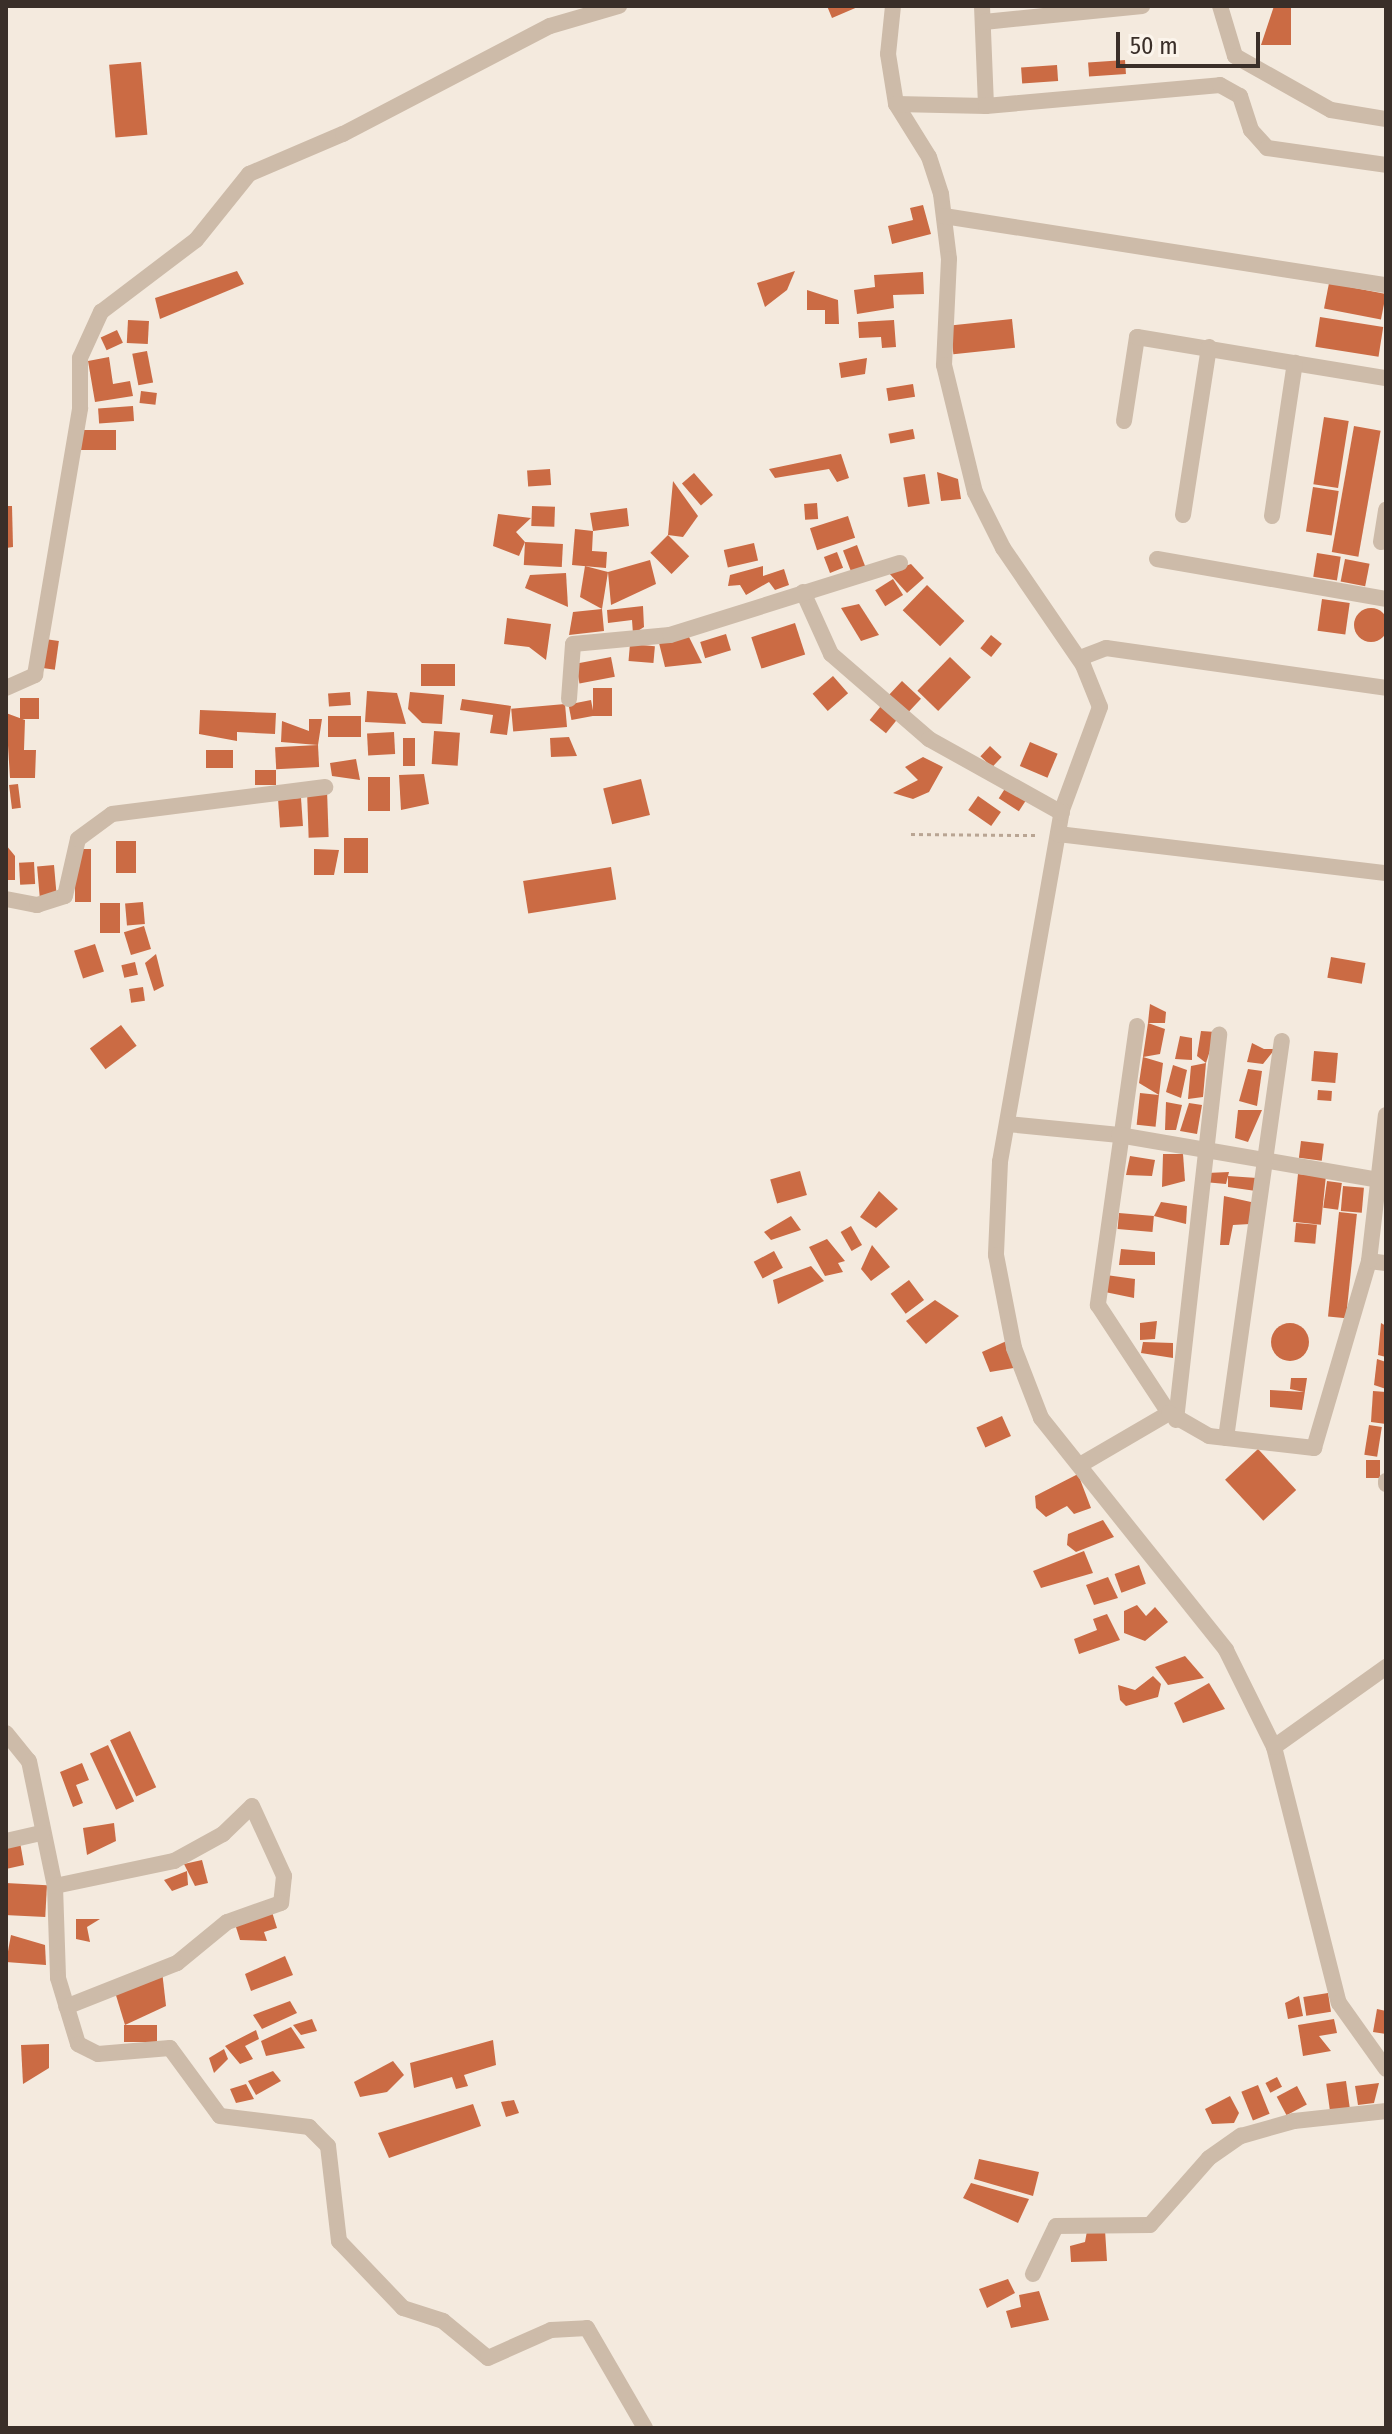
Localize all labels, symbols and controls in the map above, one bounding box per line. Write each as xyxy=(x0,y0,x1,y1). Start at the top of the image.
scale bar xyxy=(1120,16,1264,66)
text: 50 m xyxy=(1130,32,1178,60)

